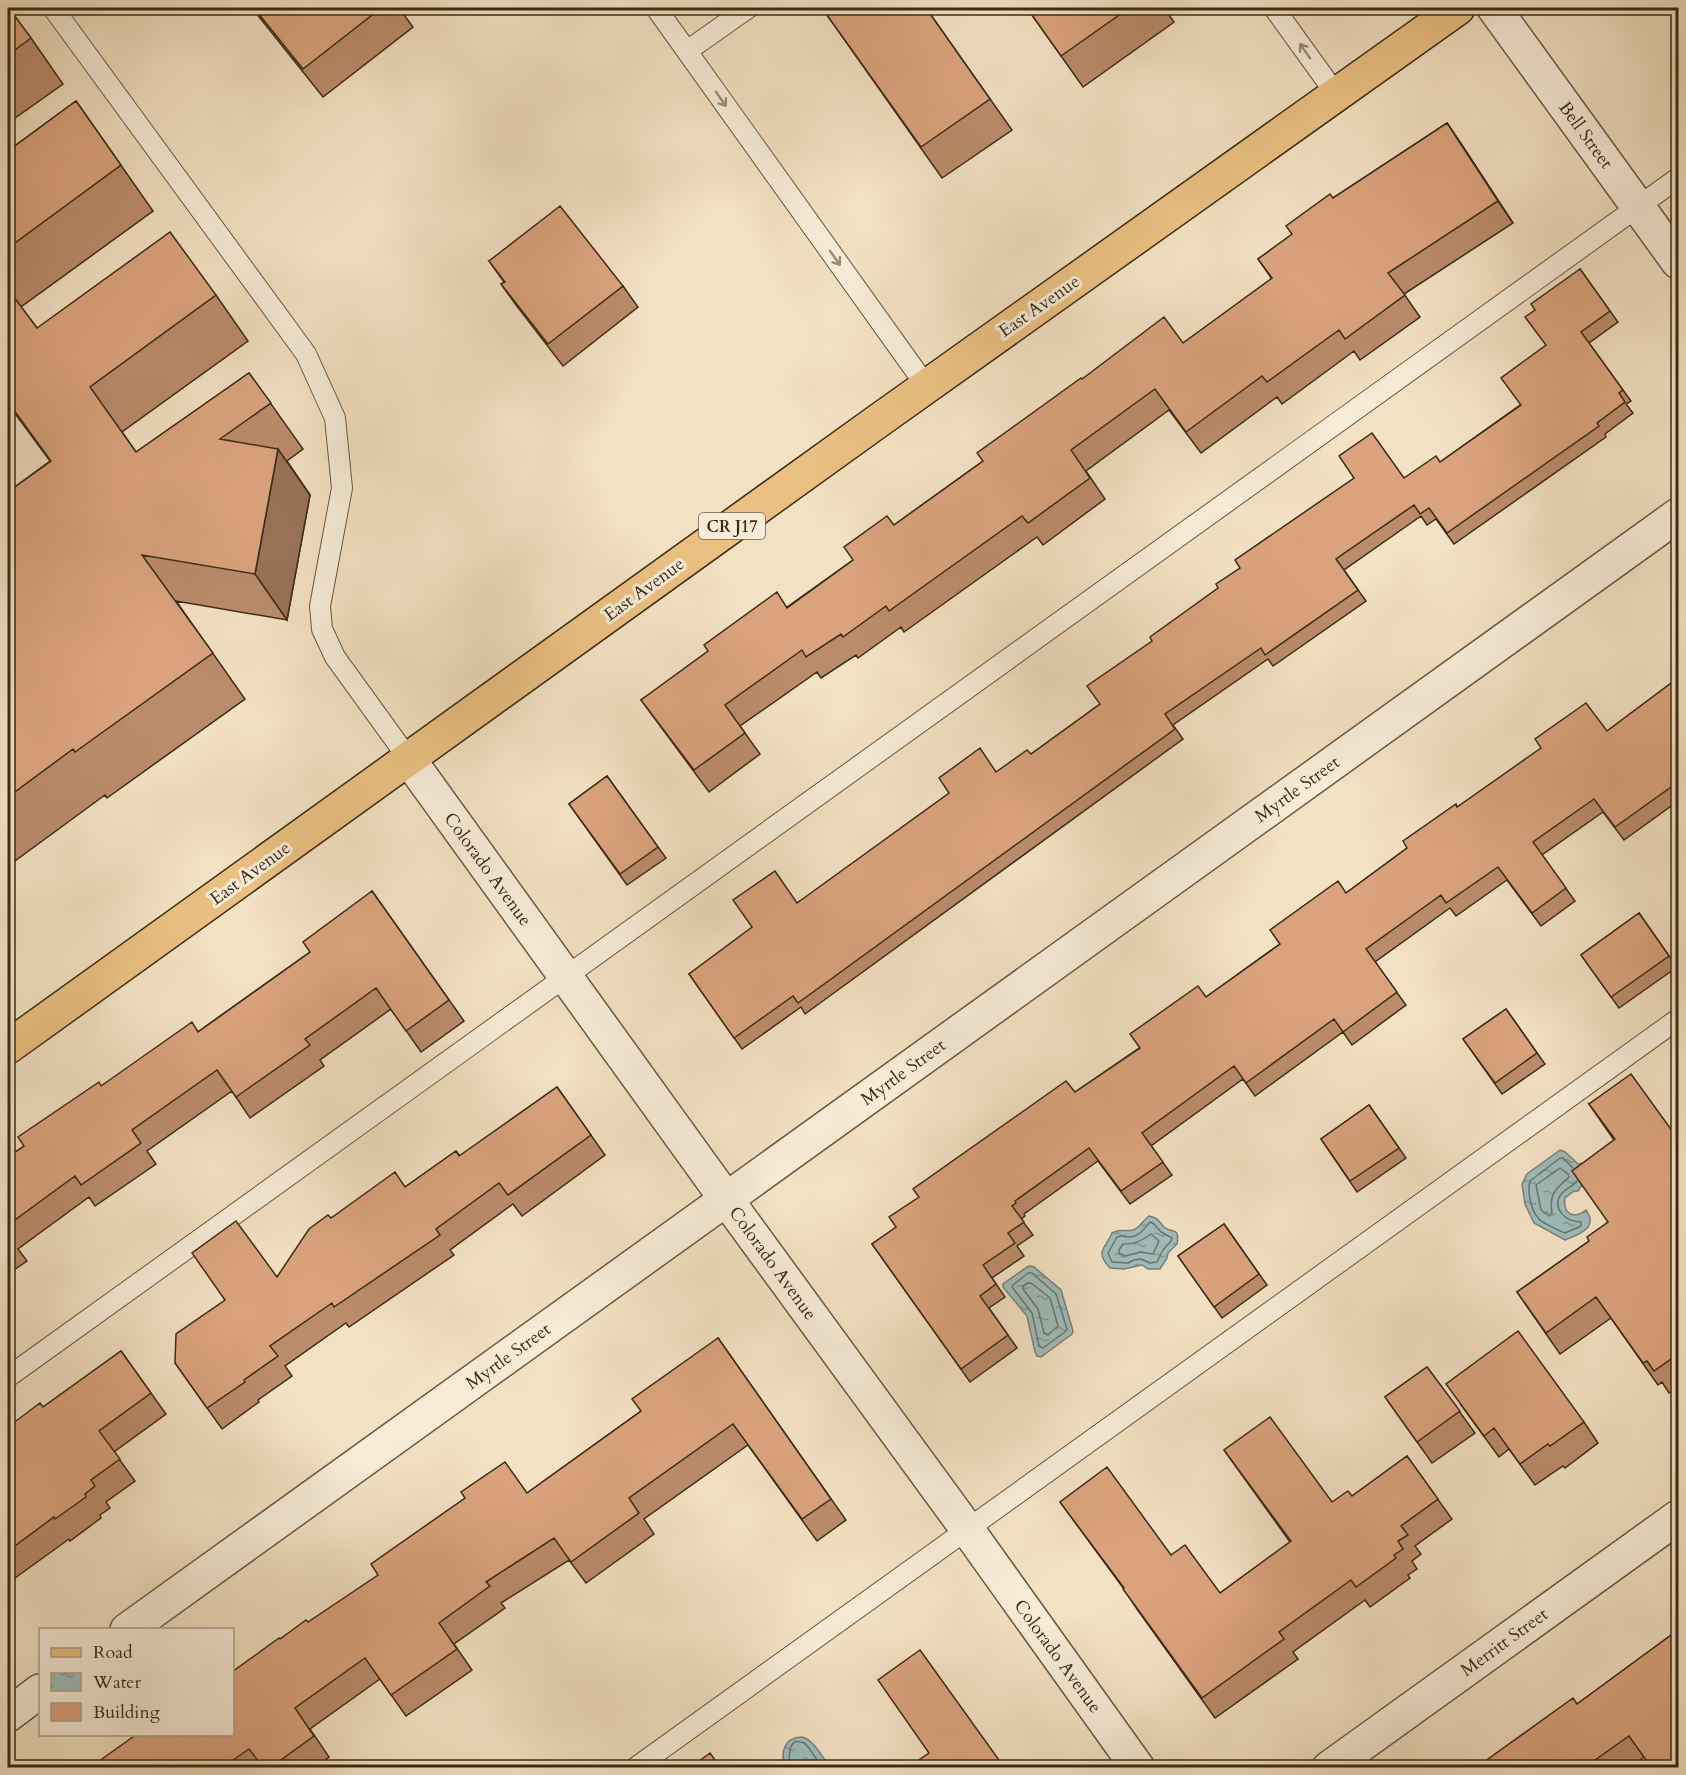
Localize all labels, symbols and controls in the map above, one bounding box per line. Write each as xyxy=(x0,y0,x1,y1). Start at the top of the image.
one-way arrow xyxy=(1299,43,1311,60)
one-way arrow xyxy=(715,90,727,106)
street label: Bell Street xyxy=(1553,97,1619,174)
one-way arrow xyxy=(828,249,841,265)
street label: East Avenue xyxy=(994,269,1085,344)
road number: CR J17 xyxy=(699,513,765,539)
street label: East Avenue xyxy=(599,552,690,627)
street label: Myrtle Street xyxy=(1250,750,1345,829)
street label: Colorado Avenue xyxy=(438,807,537,931)
street label: East Avenue xyxy=(205,836,296,911)
street label: Myrtle Street xyxy=(856,1033,951,1112)
street label: Colorado Avenue xyxy=(723,1201,822,1325)
street label: Myrtle Street xyxy=(461,1317,556,1396)
street label: Colorado Avenue xyxy=(1008,1594,1107,1718)
street label: Merritt Street xyxy=(1455,1602,1553,1683)
legend xyxy=(39,1628,234,1736)
text: Road xyxy=(93,1640,133,1665)
text: Water xyxy=(92,1670,142,1695)
text: Building xyxy=(93,1700,161,1725)

